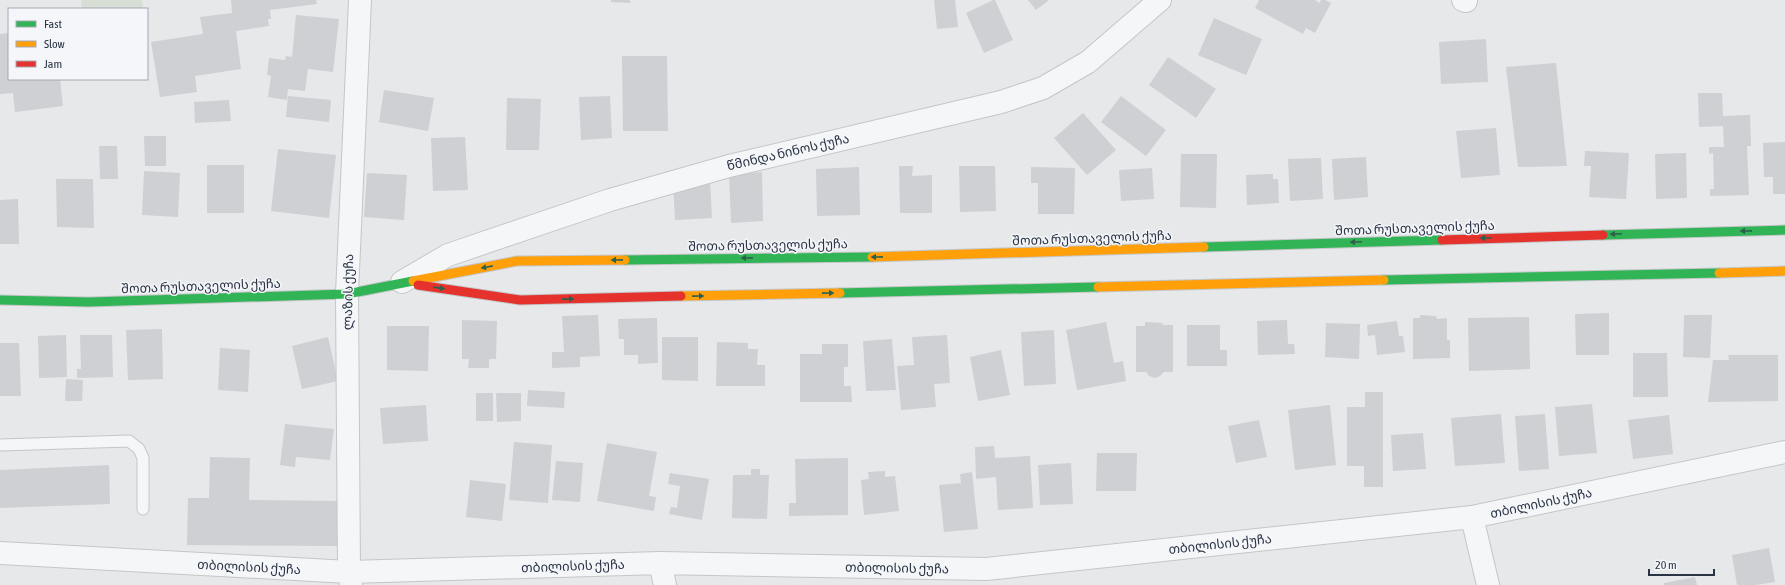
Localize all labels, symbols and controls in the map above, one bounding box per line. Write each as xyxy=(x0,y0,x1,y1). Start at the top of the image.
legend xyxy=(8,8,148,80)
text: Fast xyxy=(44,17,62,31)
text: Slow xyxy=(44,37,65,51)
text: Jam xyxy=(44,57,62,71)
street label: წმინდა ნინოს ქუჩა xyxy=(725,131,851,174)
street label: შოთა რუსთაველის ქუჩა xyxy=(1335,218,1495,239)
street label: შოთა რუსთაველის ქუჩა xyxy=(1012,228,1172,249)
one-way arrow xyxy=(1739,228,1752,234)
one-way arrow xyxy=(1610,231,1622,238)
one-way arrow xyxy=(1480,235,1492,242)
street label: შოთა რუსთაველის ქუჩა xyxy=(688,236,848,255)
one-way arrow xyxy=(1350,239,1362,246)
street label: ლაზის ქუჩა xyxy=(340,254,357,330)
one-way arrow xyxy=(870,254,883,260)
one-way arrow xyxy=(740,255,753,261)
one-way arrow xyxy=(610,257,623,263)
one-way arrow xyxy=(481,264,493,270)
street label: შოთა რუსთაველის ქუჩა xyxy=(121,276,281,297)
one-way arrow xyxy=(433,285,445,291)
one-way arrow xyxy=(822,290,835,296)
one-way arrow xyxy=(692,293,705,299)
one-way arrow xyxy=(562,296,575,302)
street label: თბილისის ქუჩა xyxy=(1489,485,1594,522)
street label: თბილისის ქუჩა xyxy=(1168,531,1272,558)
scale bar xyxy=(1649,551,1714,577)
street label: თბილისის ქუჩა xyxy=(197,557,301,578)
street label: თბილისის ქუჩა xyxy=(521,557,625,576)
text: 20 m xyxy=(1655,558,1677,572)
street label: თბილისის ქუჩა xyxy=(845,560,949,577)

